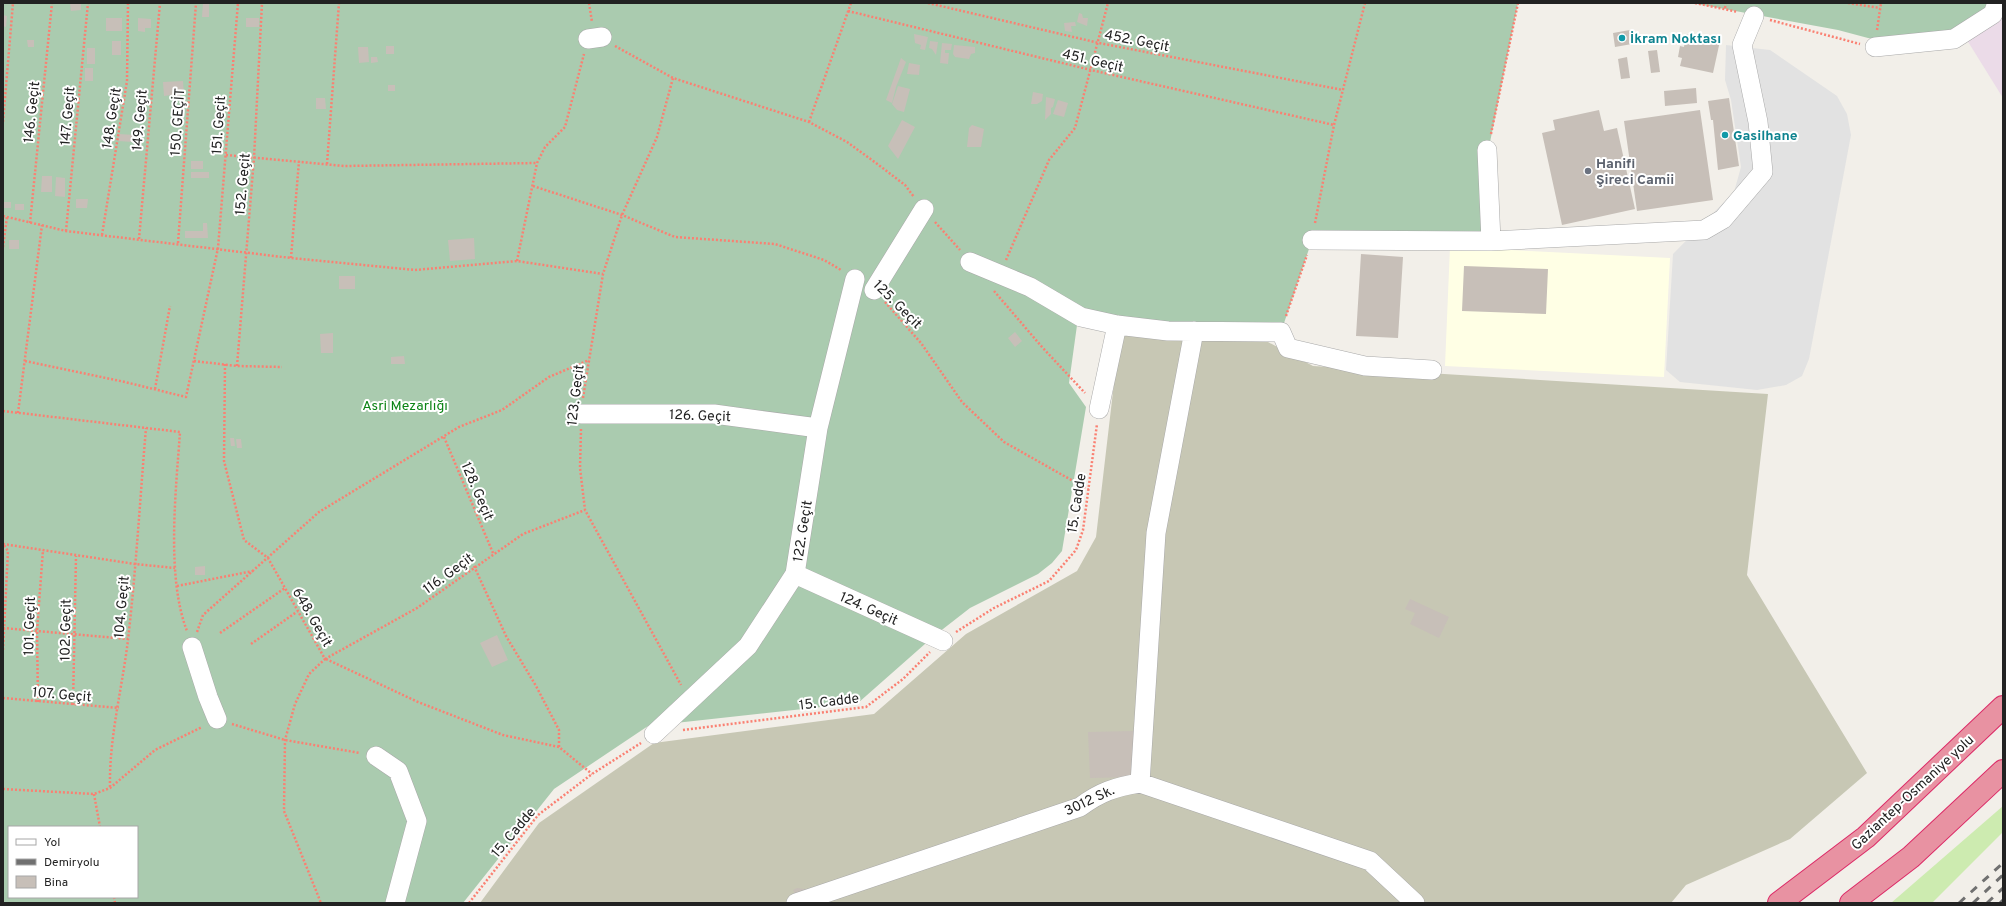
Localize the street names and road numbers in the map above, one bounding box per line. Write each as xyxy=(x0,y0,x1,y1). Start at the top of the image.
street label: 452. Geçit xyxy=(1103,27,1171,56)
street label: 451. Geçit xyxy=(1060,46,1125,77)
street label: 146. Geçit xyxy=(21,81,44,144)
street label: 147. Geçit xyxy=(57,86,80,146)
street label: 148. Geçit xyxy=(99,86,126,150)
street label: 150. GEÇİT xyxy=(167,88,189,157)
street label: 149. Geçit xyxy=(129,89,152,152)
street label: 151. Geçit xyxy=(209,95,230,155)
street label: 152. Geçit xyxy=(232,152,255,216)
street label: 125. Geçit xyxy=(869,277,925,333)
street label: 123. Geçit xyxy=(564,363,589,427)
street label: 126. Geçit xyxy=(669,407,731,426)
street label: 128. Geçit xyxy=(457,460,497,523)
street label: 15. Cadde xyxy=(1064,472,1091,534)
street label: 122. Geçit xyxy=(790,499,817,563)
street label: 116. Geçit xyxy=(420,550,478,598)
street label: 104. Geçit xyxy=(111,575,134,639)
street label: 648. Geçit xyxy=(288,585,335,650)
street label: 124. Geçit xyxy=(837,589,900,630)
street label: 101. Geçit xyxy=(21,596,40,656)
street label: 102. Geçit xyxy=(57,599,76,661)
street label: 107. Geçit xyxy=(32,684,92,707)
street label: 15. Cadde xyxy=(798,690,860,715)
street label: Gaziantep-Osmaniye yolu xyxy=(1848,732,1978,854)
street label: 3012 Sk. xyxy=(1062,782,1117,820)
street label: 15. Cadde xyxy=(488,804,540,862)

